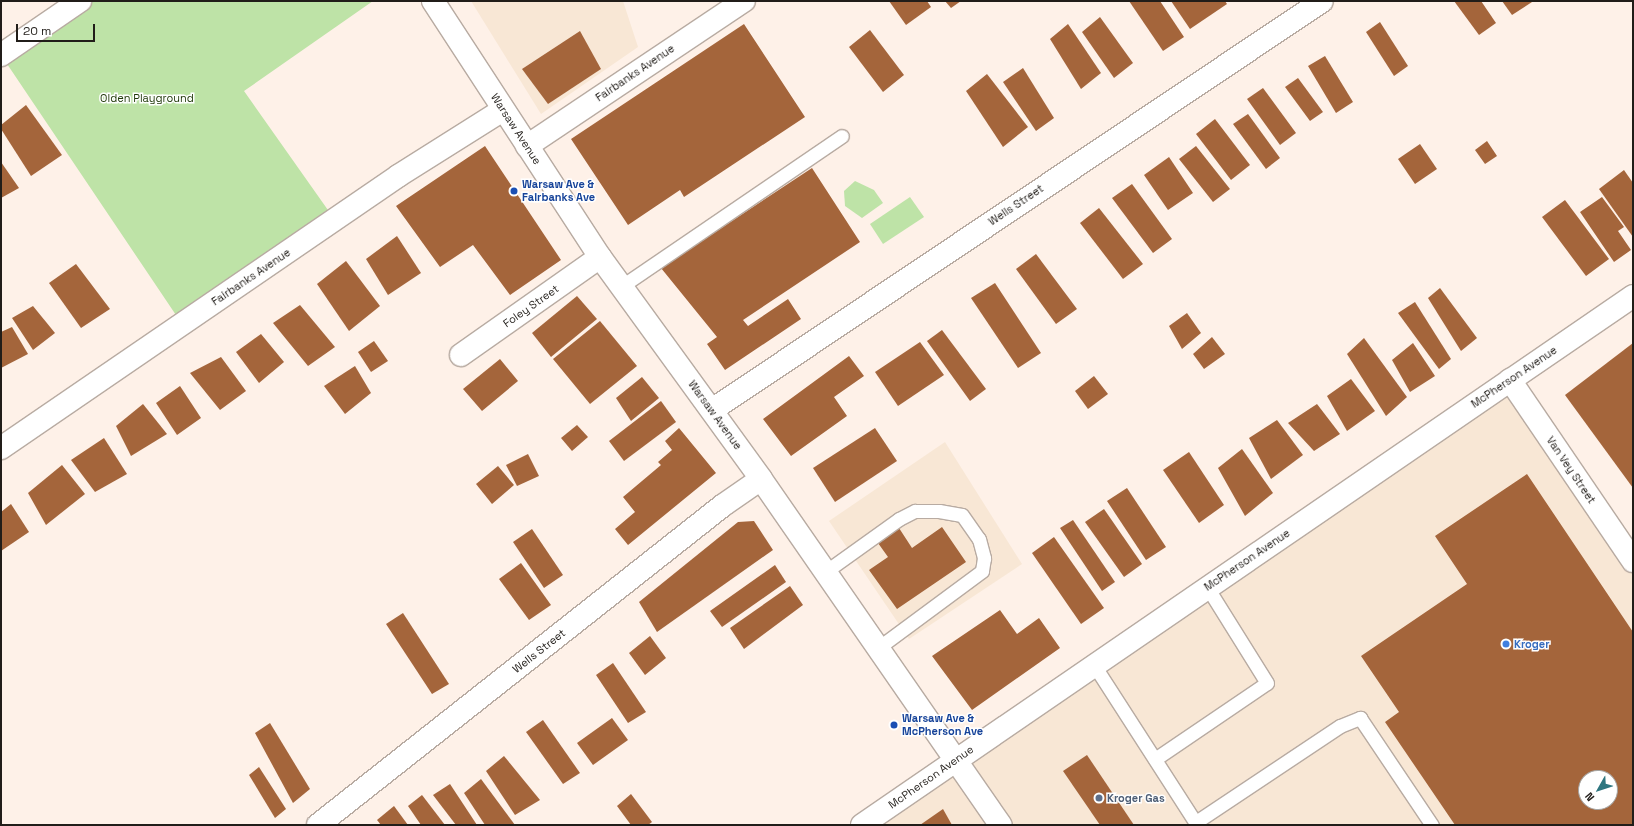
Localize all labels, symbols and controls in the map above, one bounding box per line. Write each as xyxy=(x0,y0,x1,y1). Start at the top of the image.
scale bar xyxy=(18,16,97,42)
text: 20 m xyxy=(23,23,51,39)
street label: Fairbanks Avenue xyxy=(593,42,677,104)
park label: Olden Playground xyxy=(100,91,194,105)
street label: Warsaw Avenue xyxy=(488,91,544,167)
place label: Warsaw Ave & Fairbanks Ave xyxy=(522,178,595,204)
street label: Wells Street xyxy=(986,182,1046,228)
marker: Warsaw Ave & Fairbanks Ave xyxy=(509,186,519,196)
street label: Fairbanks Avenue xyxy=(209,246,293,308)
street label: Foley Street xyxy=(501,282,561,330)
street label: McPherson Avenue xyxy=(1468,343,1560,411)
street label: Warsaw Avenue xyxy=(685,378,745,452)
street label: Van Vey Street xyxy=(1544,434,1598,506)
street label: McPherson Avenue xyxy=(1201,526,1293,594)
street label: Wells Street xyxy=(510,626,568,676)
place label: Kroger xyxy=(1514,637,1549,651)
marker: Kroger xyxy=(1501,639,1511,649)
place label: Warsaw Ave & McPherson Ave xyxy=(902,712,983,738)
marker: Warsaw Ave & McPherson Ave xyxy=(889,720,899,730)
street label: McPherson Avenue xyxy=(886,743,976,811)
north arrow xyxy=(1578,770,1618,810)
text: N xyxy=(1582,790,1597,804)
place label: Kroger Gas xyxy=(1107,791,1165,805)
marker: Kroger Gas xyxy=(1094,793,1104,803)

